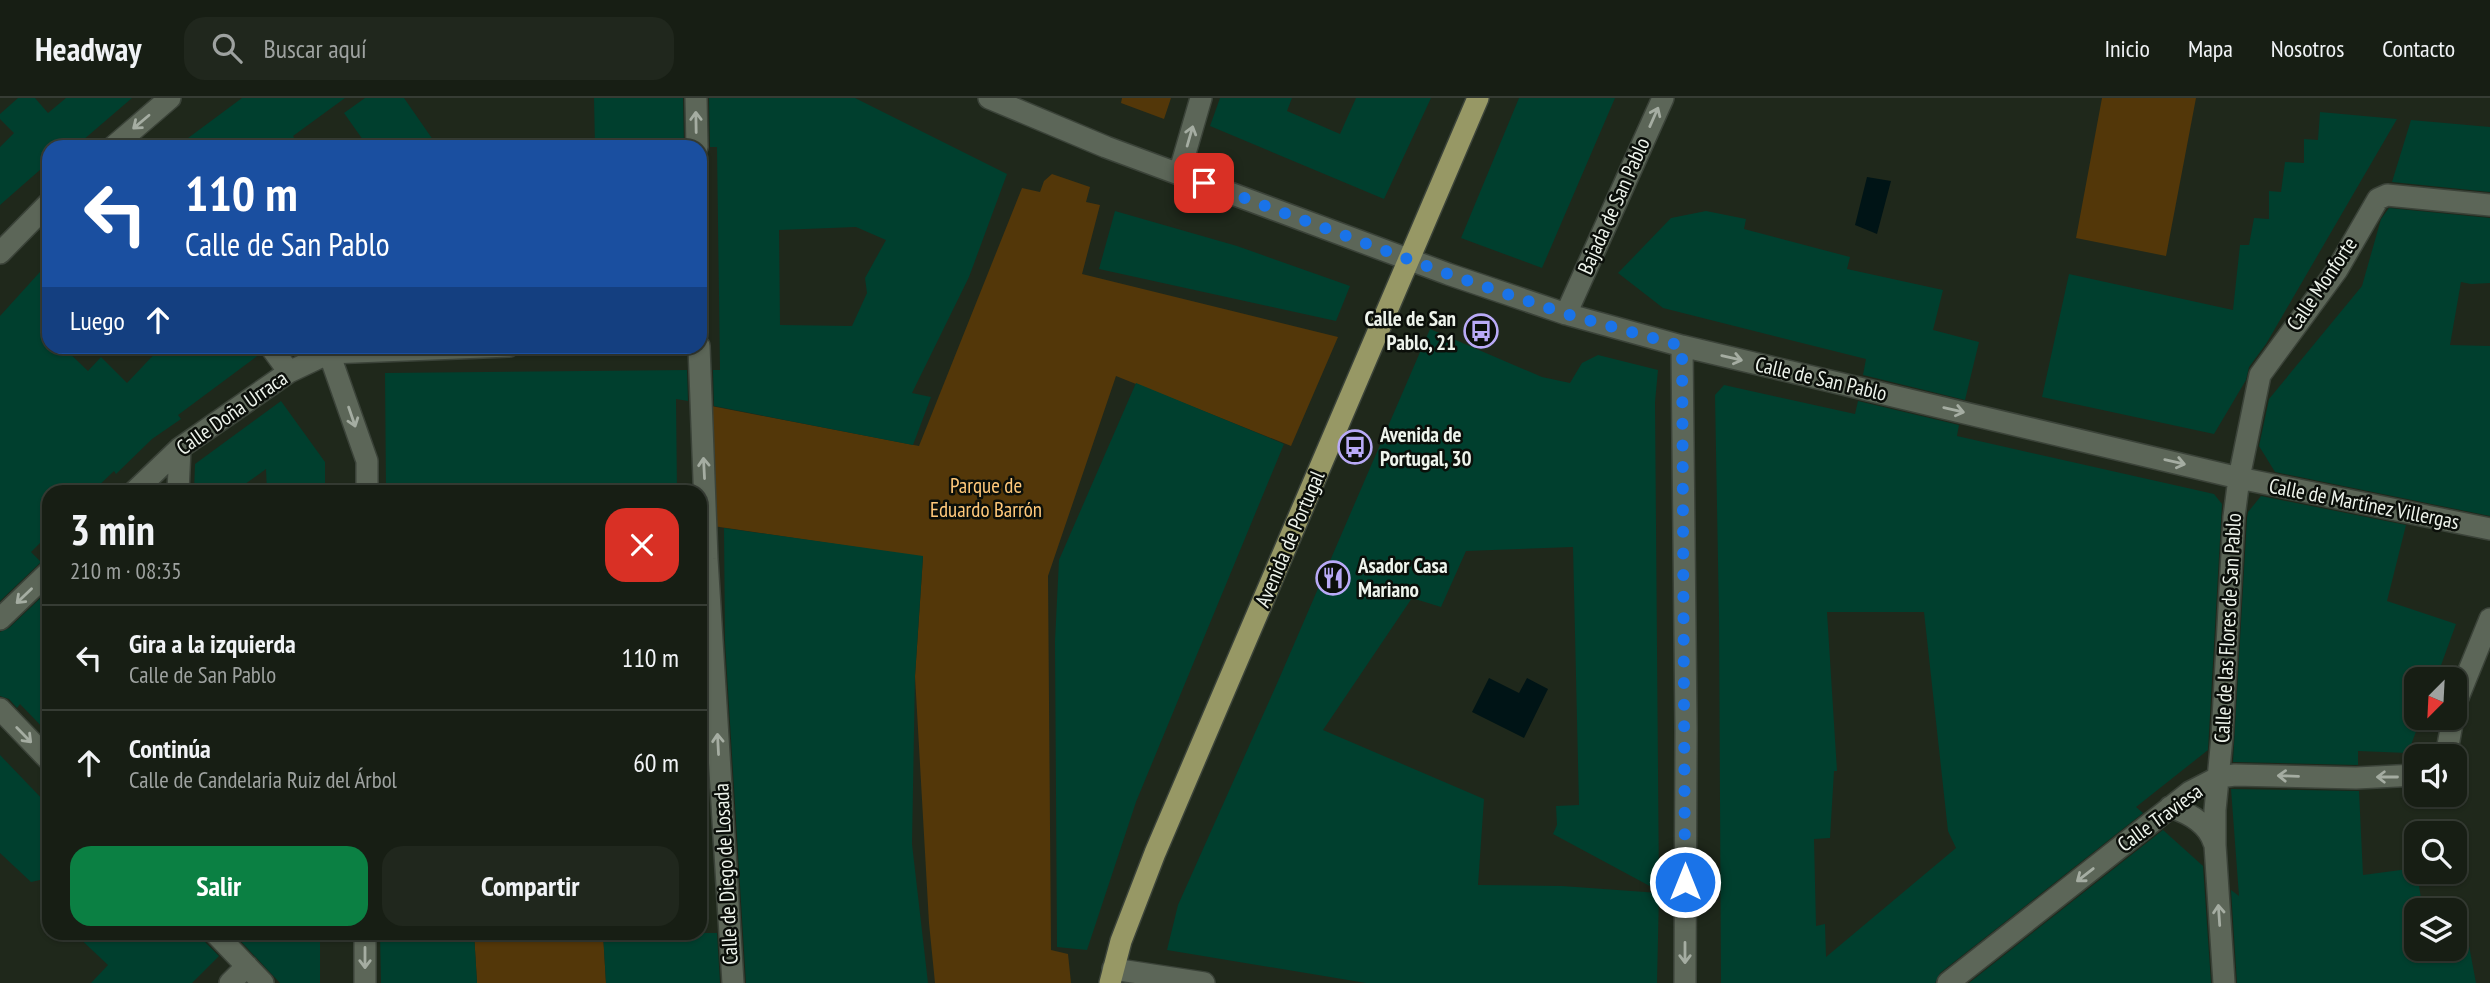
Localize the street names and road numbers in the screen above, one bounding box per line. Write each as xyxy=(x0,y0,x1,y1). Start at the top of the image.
street label: Bajada de San Pablo xyxy=(1571,133,1656,278)
street label: Calle Monforte xyxy=(2280,232,2363,336)
street label: Calle de San Pablo xyxy=(1753,350,1890,407)
street label: Calle Doña Urraca xyxy=(171,364,293,461)
street label: Avenida de Portugal xyxy=(1249,466,1330,611)
street label: Calle de Martínez Villergas xyxy=(2267,472,2461,535)
street label: Calle de las Flores de San Pablo xyxy=(2208,512,2247,744)
street label: Calle Traviesa xyxy=(2112,778,2208,858)
street label: Calle de Diego de Losada xyxy=(707,783,744,965)

